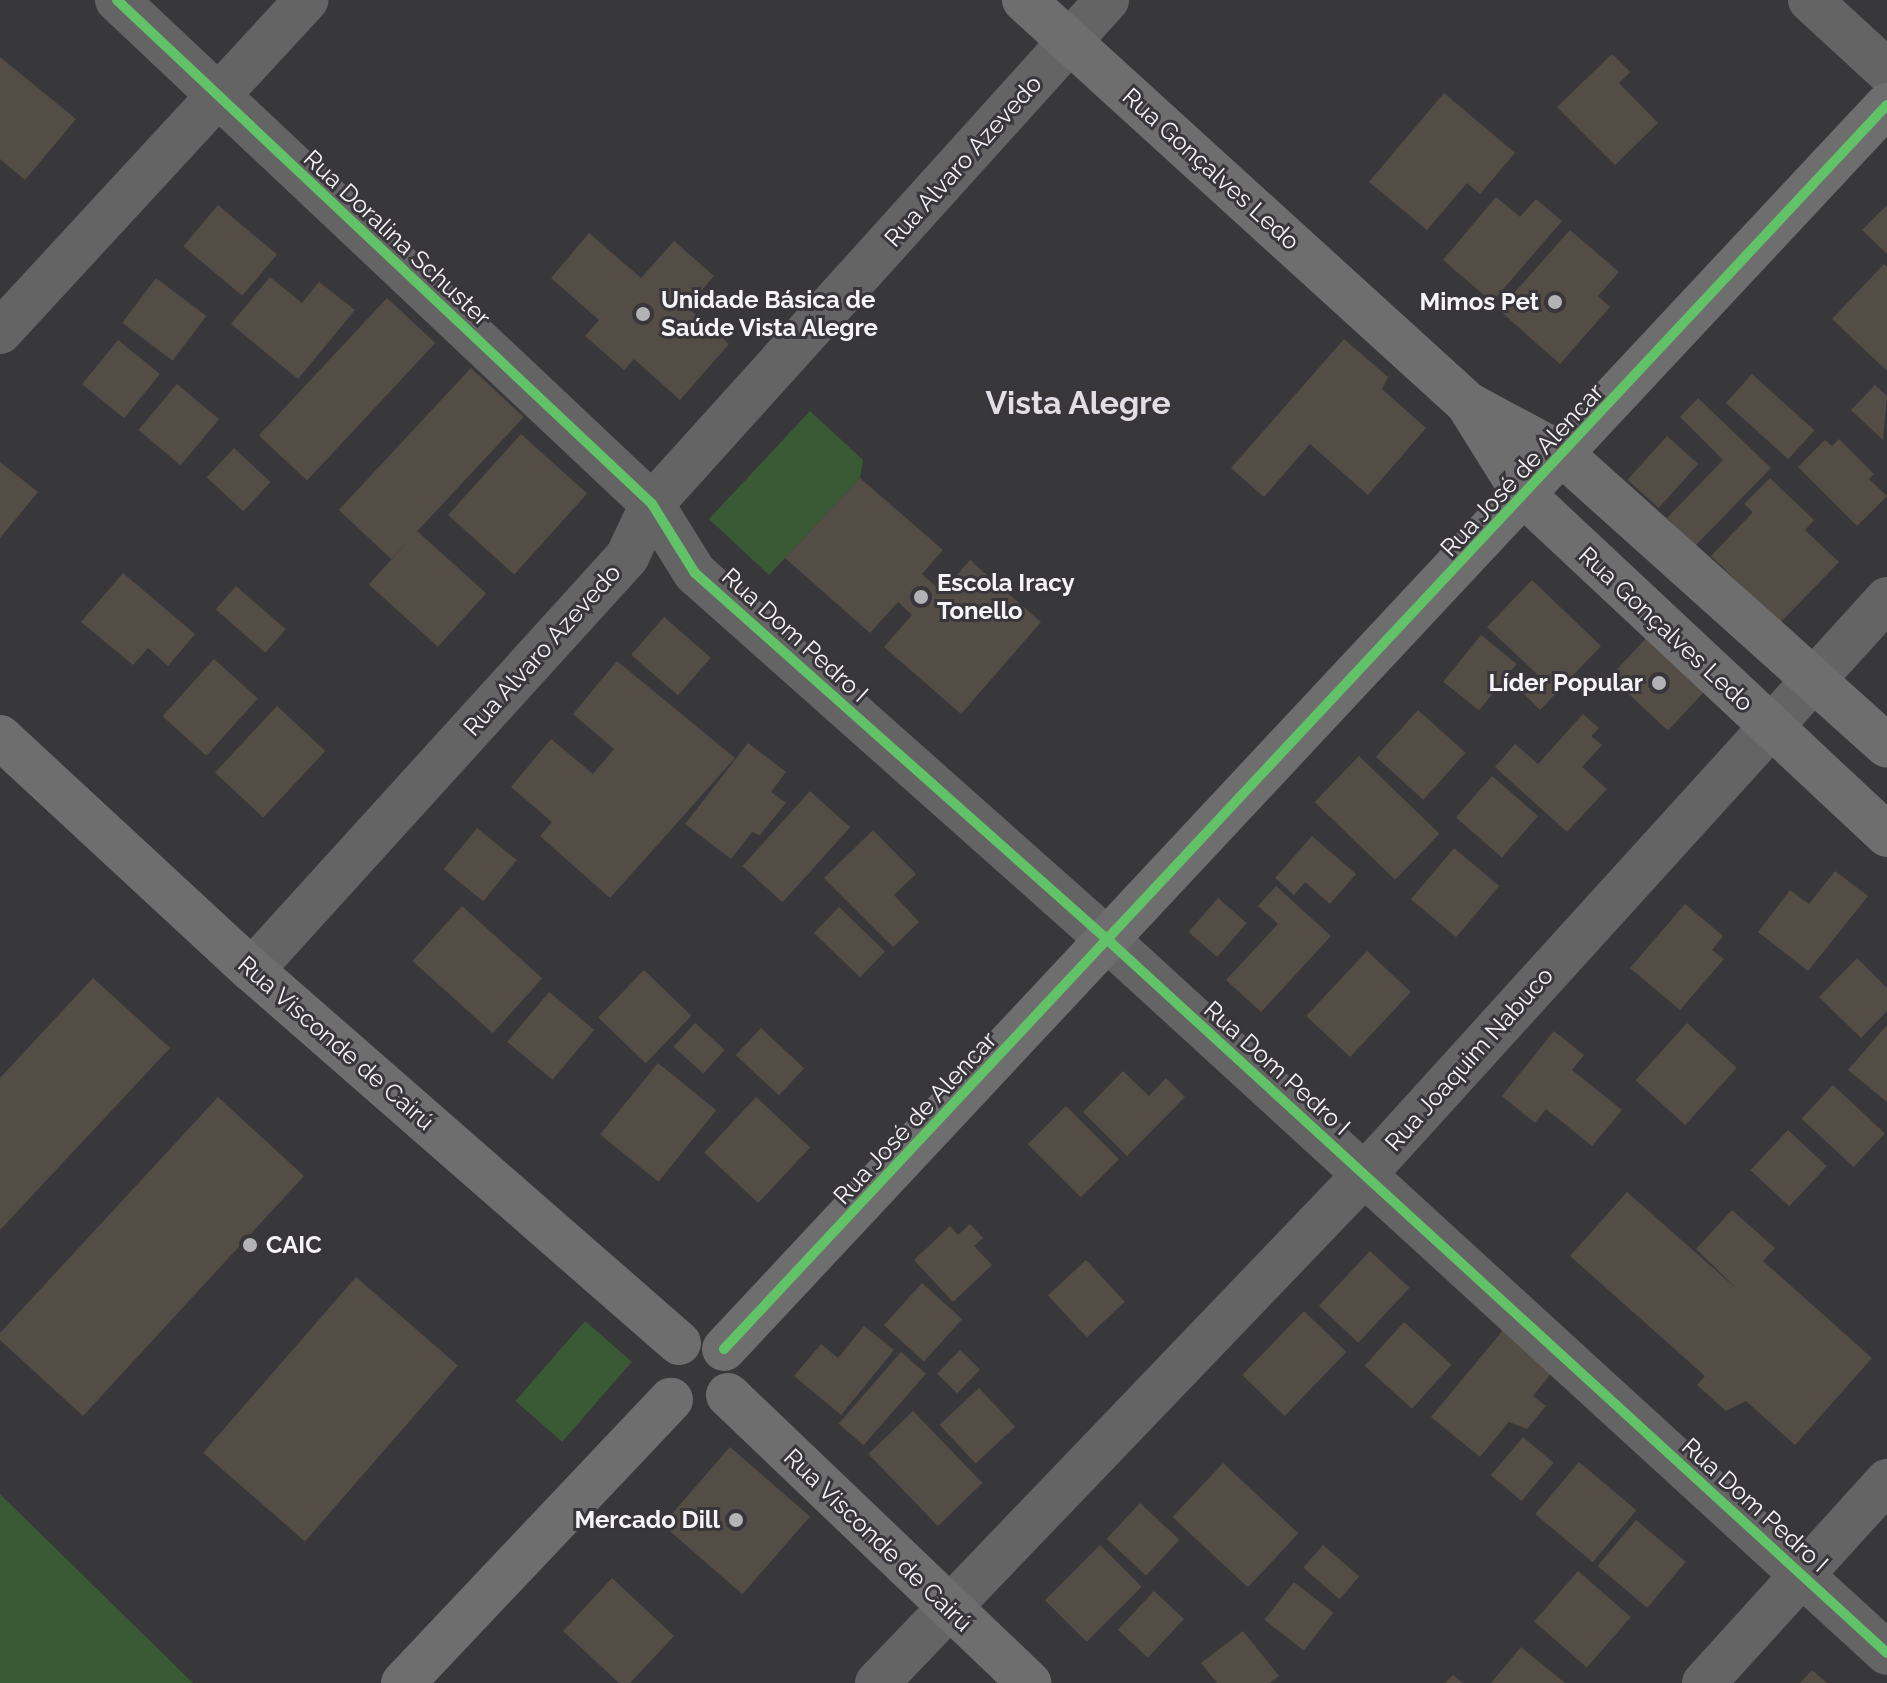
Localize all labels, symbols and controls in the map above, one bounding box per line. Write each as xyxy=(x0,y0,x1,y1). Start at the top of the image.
street label: Rua Alvaro Azevedo xyxy=(878,69,1048,253)
street label: Rua Gonçalves Ledo xyxy=(1117,82,1305,256)
street label: Rua Doralina Schuster xyxy=(298,144,496,332)
place label: Unidade Básica de Saúde Vista Alegre xyxy=(661,286,880,342)
place label: Mimos Pet xyxy=(1419,288,1539,316)
marker: Mimos Pet xyxy=(1546,293,1564,311)
marker: Unidade Básica de Saúde Vista Alegre xyxy=(632,303,654,325)
street label: Rua José de Alencar xyxy=(1434,377,1610,563)
district label: Vista Alegre xyxy=(985,384,1171,422)
street label: Rua Gonçalves Ledo xyxy=(1573,541,1759,717)
street label: Rua Alvaro Azevedo xyxy=(457,558,627,742)
street label: Rua Dom Pedro I xyxy=(716,562,874,708)
place label: Escola Iracy Tonello xyxy=(937,569,1075,625)
marker: Escola Iracy Tonello xyxy=(912,588,930,606)
place label: Líder Popular xyxy=(1488,669,1643,697)
marker: Líder Popular xyxy=(1650,674,1668,692)
street label: Rua Visconde de Cairú xyxy=(232,950,440,1136)
street label: Rua Joaquim Nabuco xyxy=(1379,961,1559,1157)
street label: Rua Dom Pedro I xyxy=(1198,995,1356,1141)
street label: Rua José de Alencar xyxy=(827,1025,1003,1211)
place label: CAIC xyxy=(266,1231,322,1259)
marker: CAIC xyxy=(241,1236,259,1254)
street label: Rua Dom Pedro I xyxy=(1676,1432,1834,1578)
street label: Rua Visconde de Cairú xyxy=(778,1442,978,1638)
place label: Mercado Dill xyxy=(574,1506,720,1534)
marker: Mercado Dill xyxy=(727,1511,745,1529)

